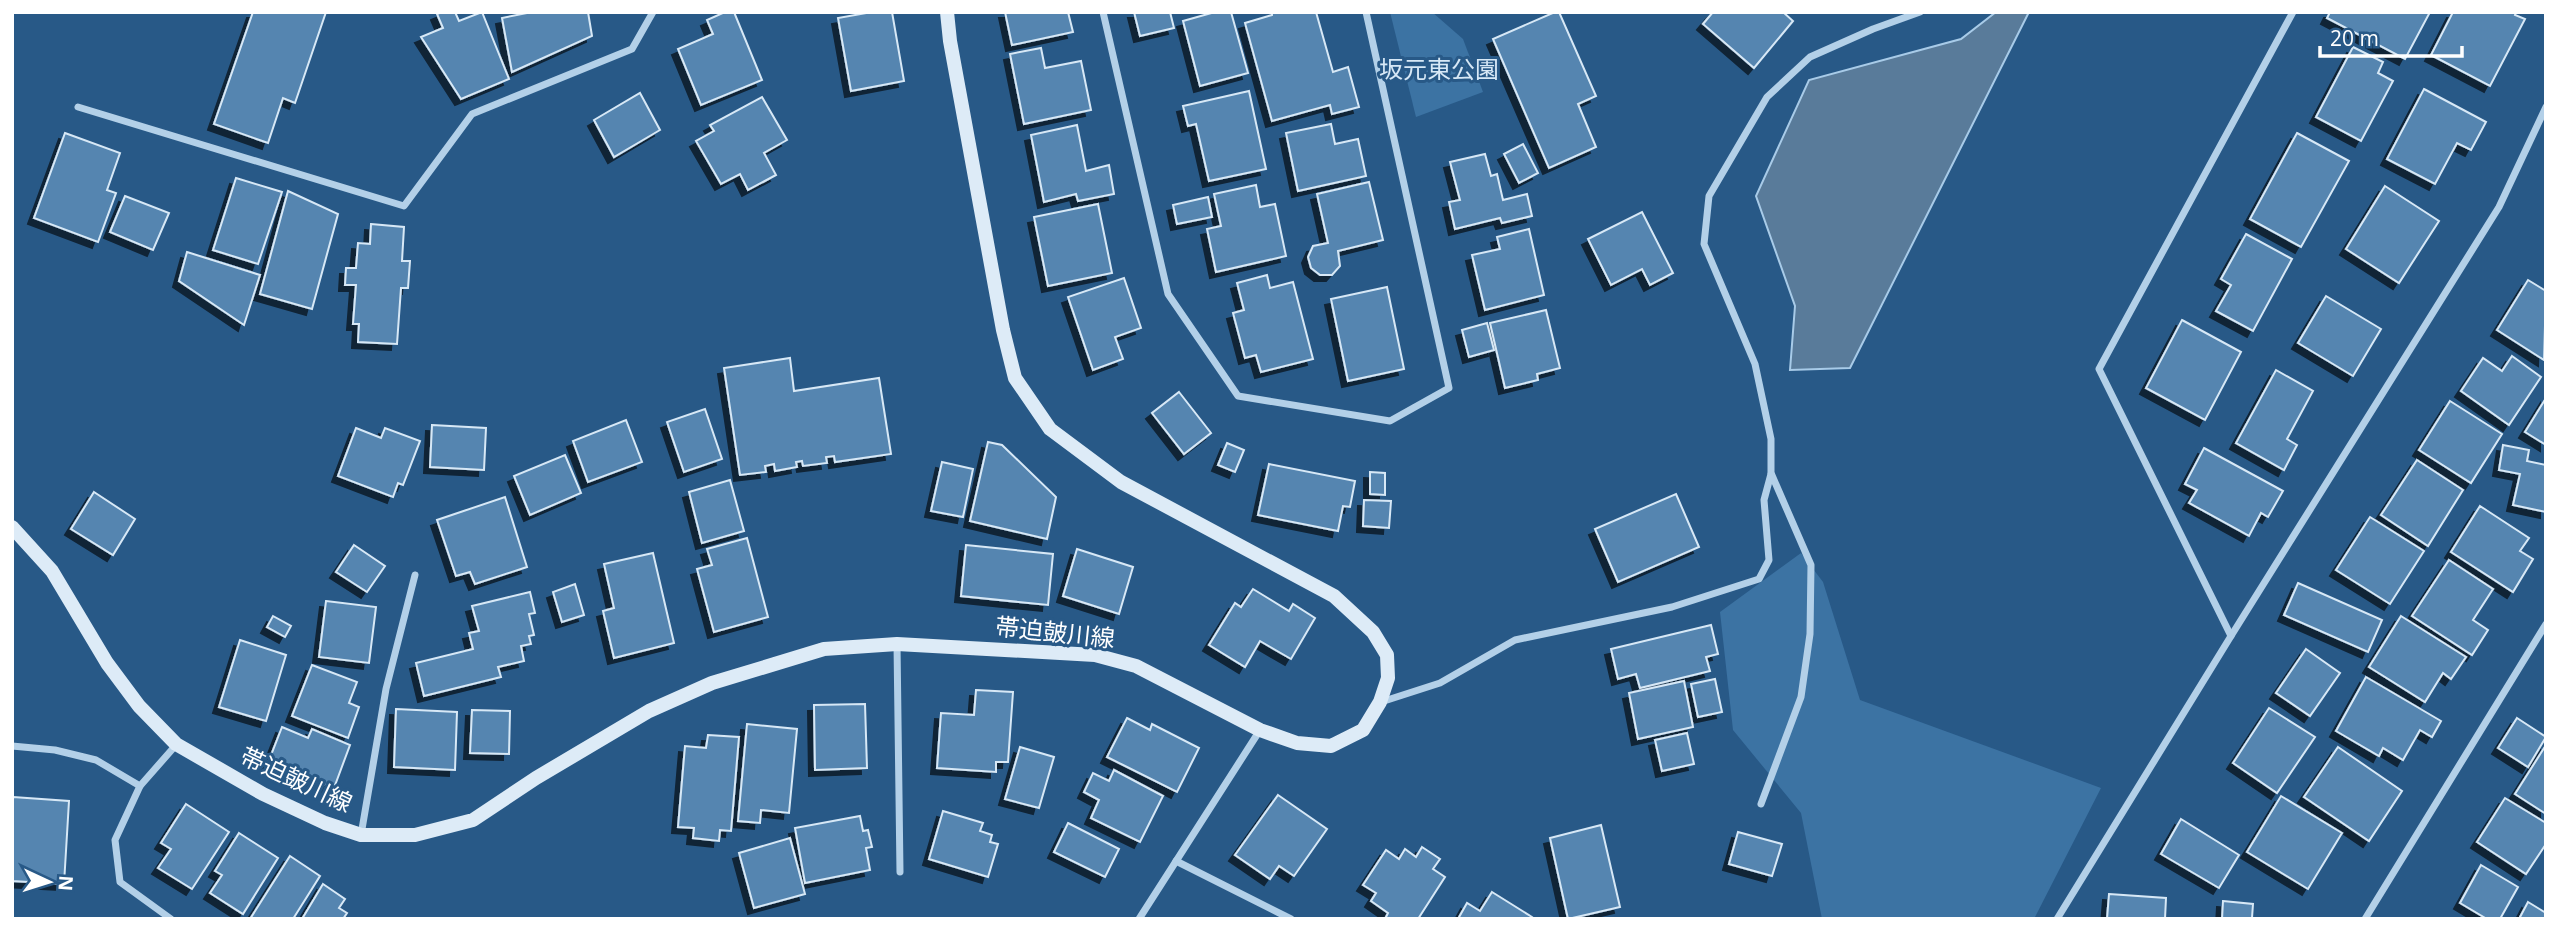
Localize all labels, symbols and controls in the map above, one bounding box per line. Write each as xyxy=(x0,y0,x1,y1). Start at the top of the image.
scale bar xyxy=(2320,14,2462,58)
text: 20 m xyxy=(2330,24,2379,52)
park label: 坂元東公園 xyxy=(1379,52,1499,85)
street label: 帯迫皷川線 xyxy=(994,609,1117,654)
street label: 帯迫皷川線 xyxy=(235,738,358,819)
north arrow xyxy=(14,847,84,917)
text: N xyxy=(52,875,79,892)

